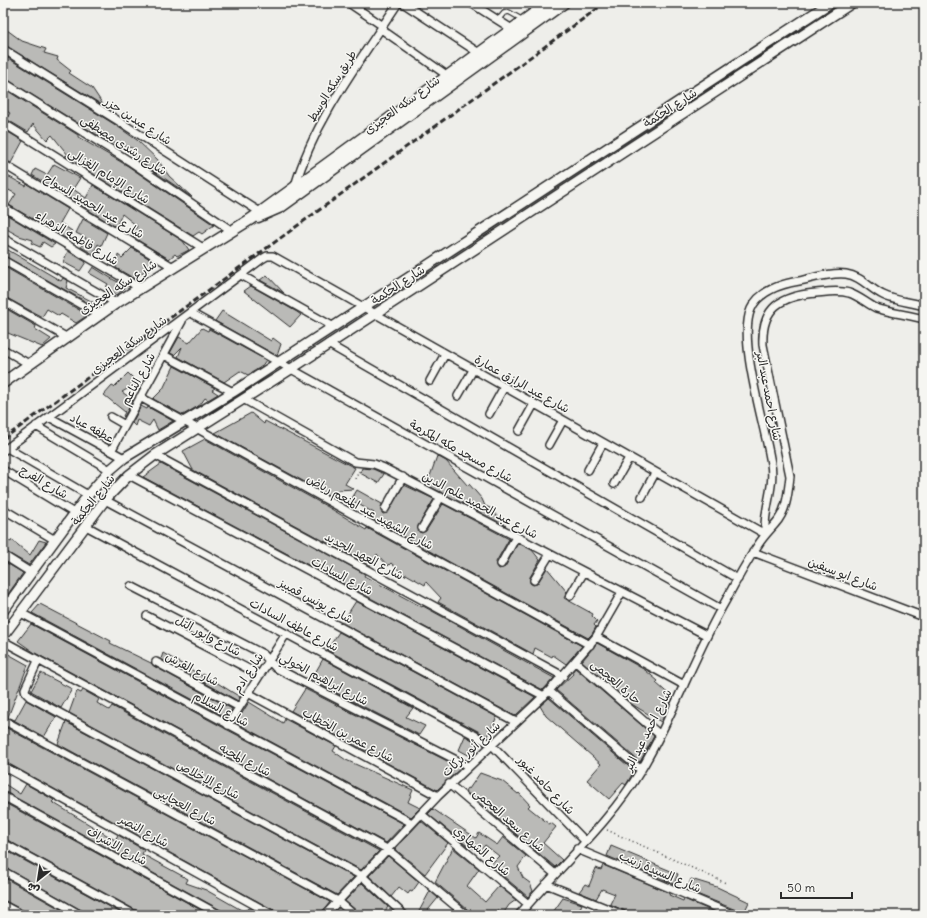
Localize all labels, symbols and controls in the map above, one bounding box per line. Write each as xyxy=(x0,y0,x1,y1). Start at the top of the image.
street label: طريق سكه الوسط xyxy=(304,47,360,124)
street label: شارع سكه العجيزى xyxy=(361,72,444,139)
street label: شارع الحكمة xyxy=(640,85,701,132)
street label: شارع عبدين جزر xyxy=(100,93,175,150)
street label: شارع رشدى مصطفى xyxy=(77,111,170,180)
street label: شارع الإمام الغزالى xyxy=(65,145,153,208)
street label: شارع عبد الحميد السواح xyxy=(41,170,147,243)
street label: شارع فاطمه الزهراء xyxy=(32,207,121,270)
street label: شارع سكه العجيزى xyxy=(76,256,161,319)
street label: شارع الحكمة xyxy=(368,262,429,309)
street label: شارع سكة العجيزى xyxy=(88,312,171,379)
street label: شارع احمد عبد البر xyxy=(751,349,785,442)
street label: شارع الناعم xyxy=(117,350,160,409)
street label: شارع عبد الرازق عمارة xyxy=(471,351,572,418)
street label: عطفه عياد xyxy=(68,409,117,446)
street label: شارع مسجد مكه المكرمة xyxy=(406,416,515,487)
street label: شارع الفرج xyxy=(17,461,71,503)
street label: شارع عبد الحميد علم الدين xyxy=(419,468,541,543)
street label: شارع الشهيد عبد المنعم رياض xyxy=(303,470,436,554)
street label: شارع الحكمة xyxy=(68,471,119,529)
street label: شارع العهد الجديد xyxy=(321,528,406,585)
street label: شارع السادات xyxy=(308,553,376,600)
street label: شارع ابو سيفين xyxy=(806,553,880,596)
street label: شارع يونس قمبيز xyxy=(274,574,356,628)
street label: شارع عاطف السادات xyxy=(246,595,341,656)
street label: شارع وابور التل xyxy=(172,612,244,661)
street label: شارع القرش xyxy=(162,648,221,691)
street label: شارع ابراهيم الخولي xyxy=(276,649,371,712)
street label: شارع ادم xyxy=(229,650,268,697)
street label: حارة العجمى xyxy=(588,656,644,708)
street label: شارع احمد عبد البر xyxy=(620,686,676,775)
street label: شارع السلام xyxy=(190,688,252,731)
street label: شارع عمر بن الخطاب xyxy=(299,704,396,767)
street label: شارع أنور بركات xyxy=(438,718,504,781)
street label: شارع المحبه xyxy=(216,740,274,781)
street label: شارع حامد غبور xyxy=(512,751,578,819)
street label: شارع الإخلاص xyxy=(173,757,242,804)
street label: شارع العجايبى xyxy=(151,783,219,830)
street label: شارع سعد العجمى xyxy=(469,784,548,856)
street label: شارع النصر xyxy=(115,810,171,852)
street label: شارع الشهاوي xyxy=(449,822,514,880)
street label: شارع الاشراف xyxy=(84,823,150,870)
street label: شارع السيدة زينب xyxy=(616,848,703,897)
north arrow xyxy=(18,860,58,900)
scale bar xyxy=(781,874,852,900)
text: ش xyxy=(24,880,42,898)
text: 50 m xyxy=(787,880,816,895)

